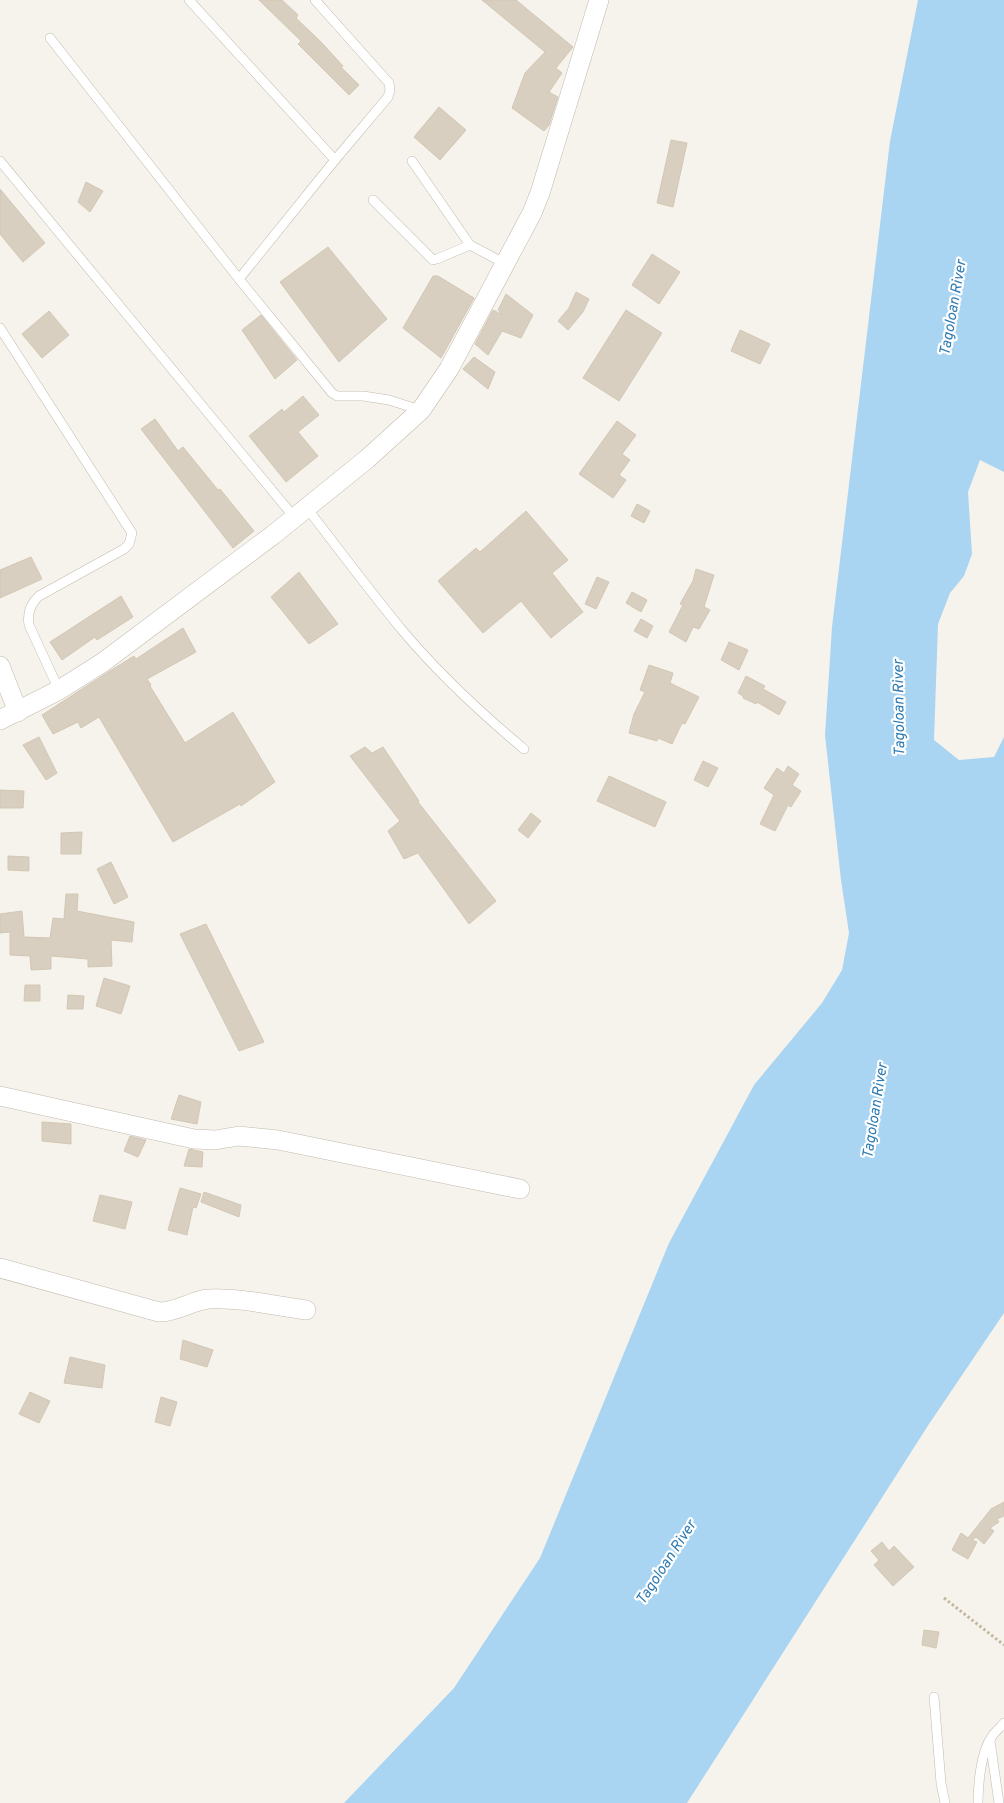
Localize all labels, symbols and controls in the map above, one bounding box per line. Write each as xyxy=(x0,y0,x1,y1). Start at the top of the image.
water label: Tagoloan River xyxy=(936,257,972,357)
water label: Tagoloan River xyxy=(890,658,910,757)
water label: Tagoloan River xyxy=(859,1060,893,1160)
water label: Tagoloan River xyxy=(633,1516,702,1609)

